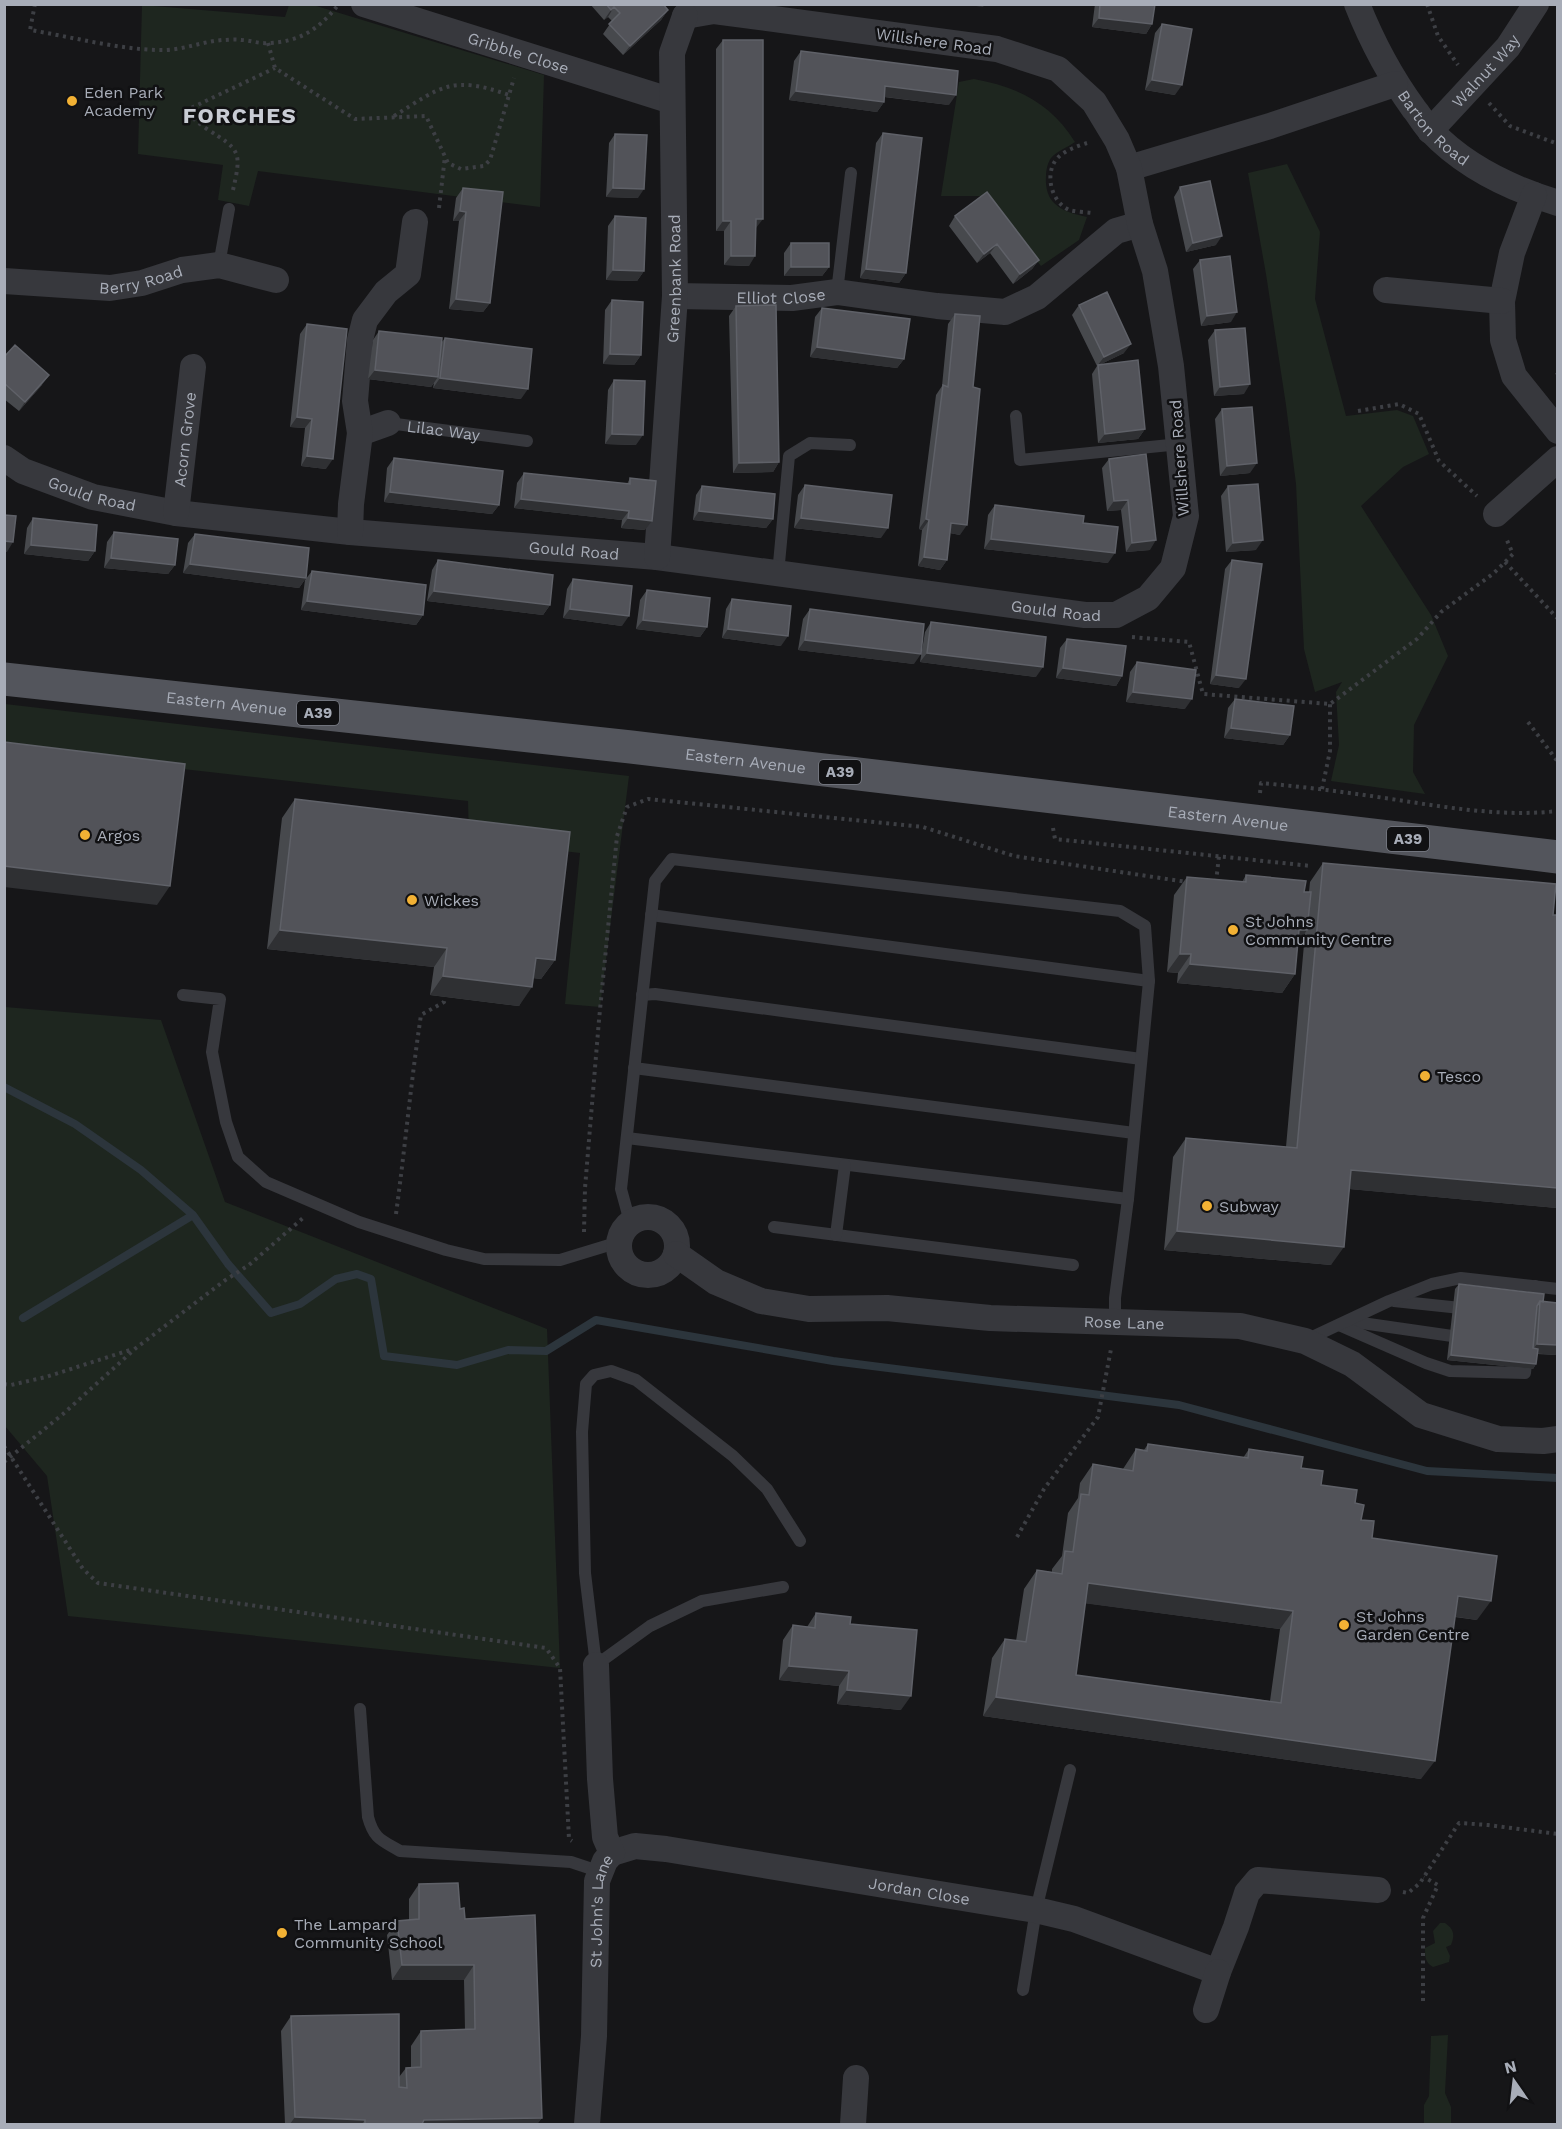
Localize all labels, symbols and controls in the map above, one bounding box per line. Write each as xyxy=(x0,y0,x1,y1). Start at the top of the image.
street label: Willshere Road xyxy=(875,24,993,59)
street label: Gribble Close xyxy=(465,28,571,78)
street label: Walnut Way xyxy=(1448,30,1524,111)
place label: Eden Park Academy xyxy=(84,83,163,120)
street label: Barton Road xyxy=(1394,87,1473,170)
marker: Eden Park Academy xyxy=(65,94,79,108)
district label: FORCHES xyxy=(183,103,297,128)
street label: Greenbank Road xyxy=(663,214,685,343)
street label: Berry Road xyxy=(99,261,185,298)
street label: Elliot Close xyxy=(736,285,827,308)
street label: Acorn Grove xyxy=(170,391,200,488)
street label: Willshere Road xyxy=(1166,399,1193,517)
street label: Lilac Way xyxy=(406,417,482,445)
street label: Gould Road xyxy=(45,472,138,515)
street label: Gould Road xyxy=(528,538,620,564)
street label: Gould Road xyxy=(1010,596,1101,625)
street label: Eastern Avenue xyxy=(165,688,288,720)
road number: A39 xyxy=(297,701,339,725)
street label: Eastern Avenue xyxy=(684,744,807,778)
road number: A39 xyxy=(819,760,861,784)
street label: Eastern Avenue xyxy=(1167,802,1290,835)
place label: Argos xyxy=(97,826,140,845)
road number: A39 xyxy=(1387,827,1429,851)
marker: Argos xyxy=(78,828,92,842)
place label: Wickes xyxy=(424,891,479,910)
marker: Wickes xyxy=(405,893,419,907)
place label: St Johns Community Centre xyxy=(1245,912,1392,949)
marker: St Johns Community Centre xyxy=(1226,923,1240,937)
place label: Tesco xyxy=(1437,1067,1481,1086)
marker: Tesco xyxy=(1418,1069,1432,1083)
place label: Subway xyxy=(1219,1197,1280,1216)
marker: Subway xyxy=(1200,1199,1214,1213)
street label: Rose Lane xyxy=(1083,1312,1165,1334)
place label: St Johns Garden Centre xyxy=(1356,1607,1470,1644)
marker: St Johns Garden Centre xyxy=(1337,1618,1351,1632)
street label: St John's Lane xyxy=(586,1850,617,1968)
street label: Jordan Close xyxy=(867,1874,971,1909)
place label: The Lampard Community School xyxy=(294,1915,442,1952)
marker: The Lampard Community School xyxy=(275,1926,289,1940)
north arrow xyxy=(1484,2051,1544,2111)
text: N xyxy=(1502,2056,1519,2078)

